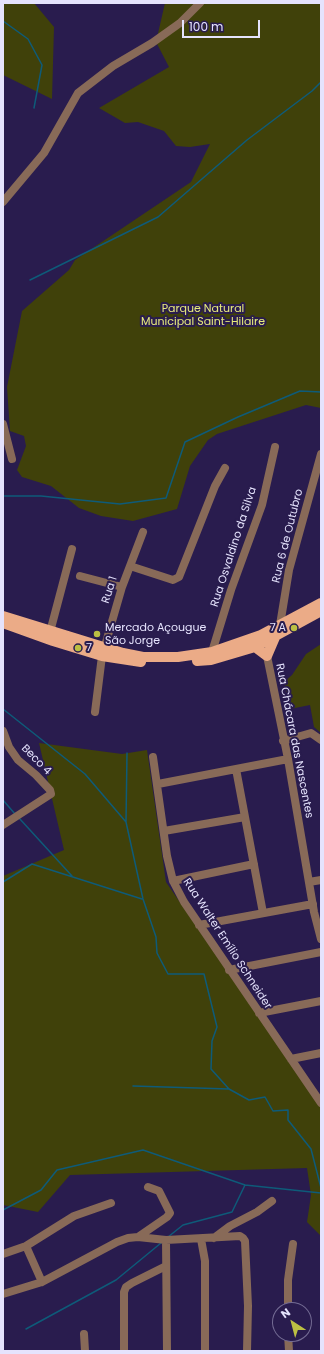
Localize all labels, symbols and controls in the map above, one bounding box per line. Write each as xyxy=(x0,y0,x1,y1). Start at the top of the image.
scale bar xyxy=(184,12,262,38)
text: 100 m xyxy=(189,18,223,35)
park label: Parque Natural Municipal Saint-Hilaire xyxy=(141,302,265,328)
street label: Rua Osvaldino da Silva xyxy=(208,485,260,609)
street label: Rua 6 de Outubro xyxy=(270,488,306,584)
street label: Rua 1 xyxy=(99,575,121,605)
place label: Mercado Açougue São Jorge xyxy=(105,621,206,647)
place label: 7 A xyxy=(270,621,286,635)
marker: 7 A xyxy=(289,623,299,633)
marker: Mercado Açougue São Jorge xyxy=(92,629,102,639)
place label: 7 xyxy=(86,641,92,655)
marker: 7 xyxy=(73,643,83,653)
street label: Rua Chácara das Nascentes xyxy=(273,663,315,819)
street label: Beco 4 xyxy=(18,742,54,778)
street label: Rua Walter Emílio Schneider xyxy=(180,876,274,1012)
north arrow xyxy=(272,1302,312,1342)
text: N xyxy=(277,1304,294,1322)

